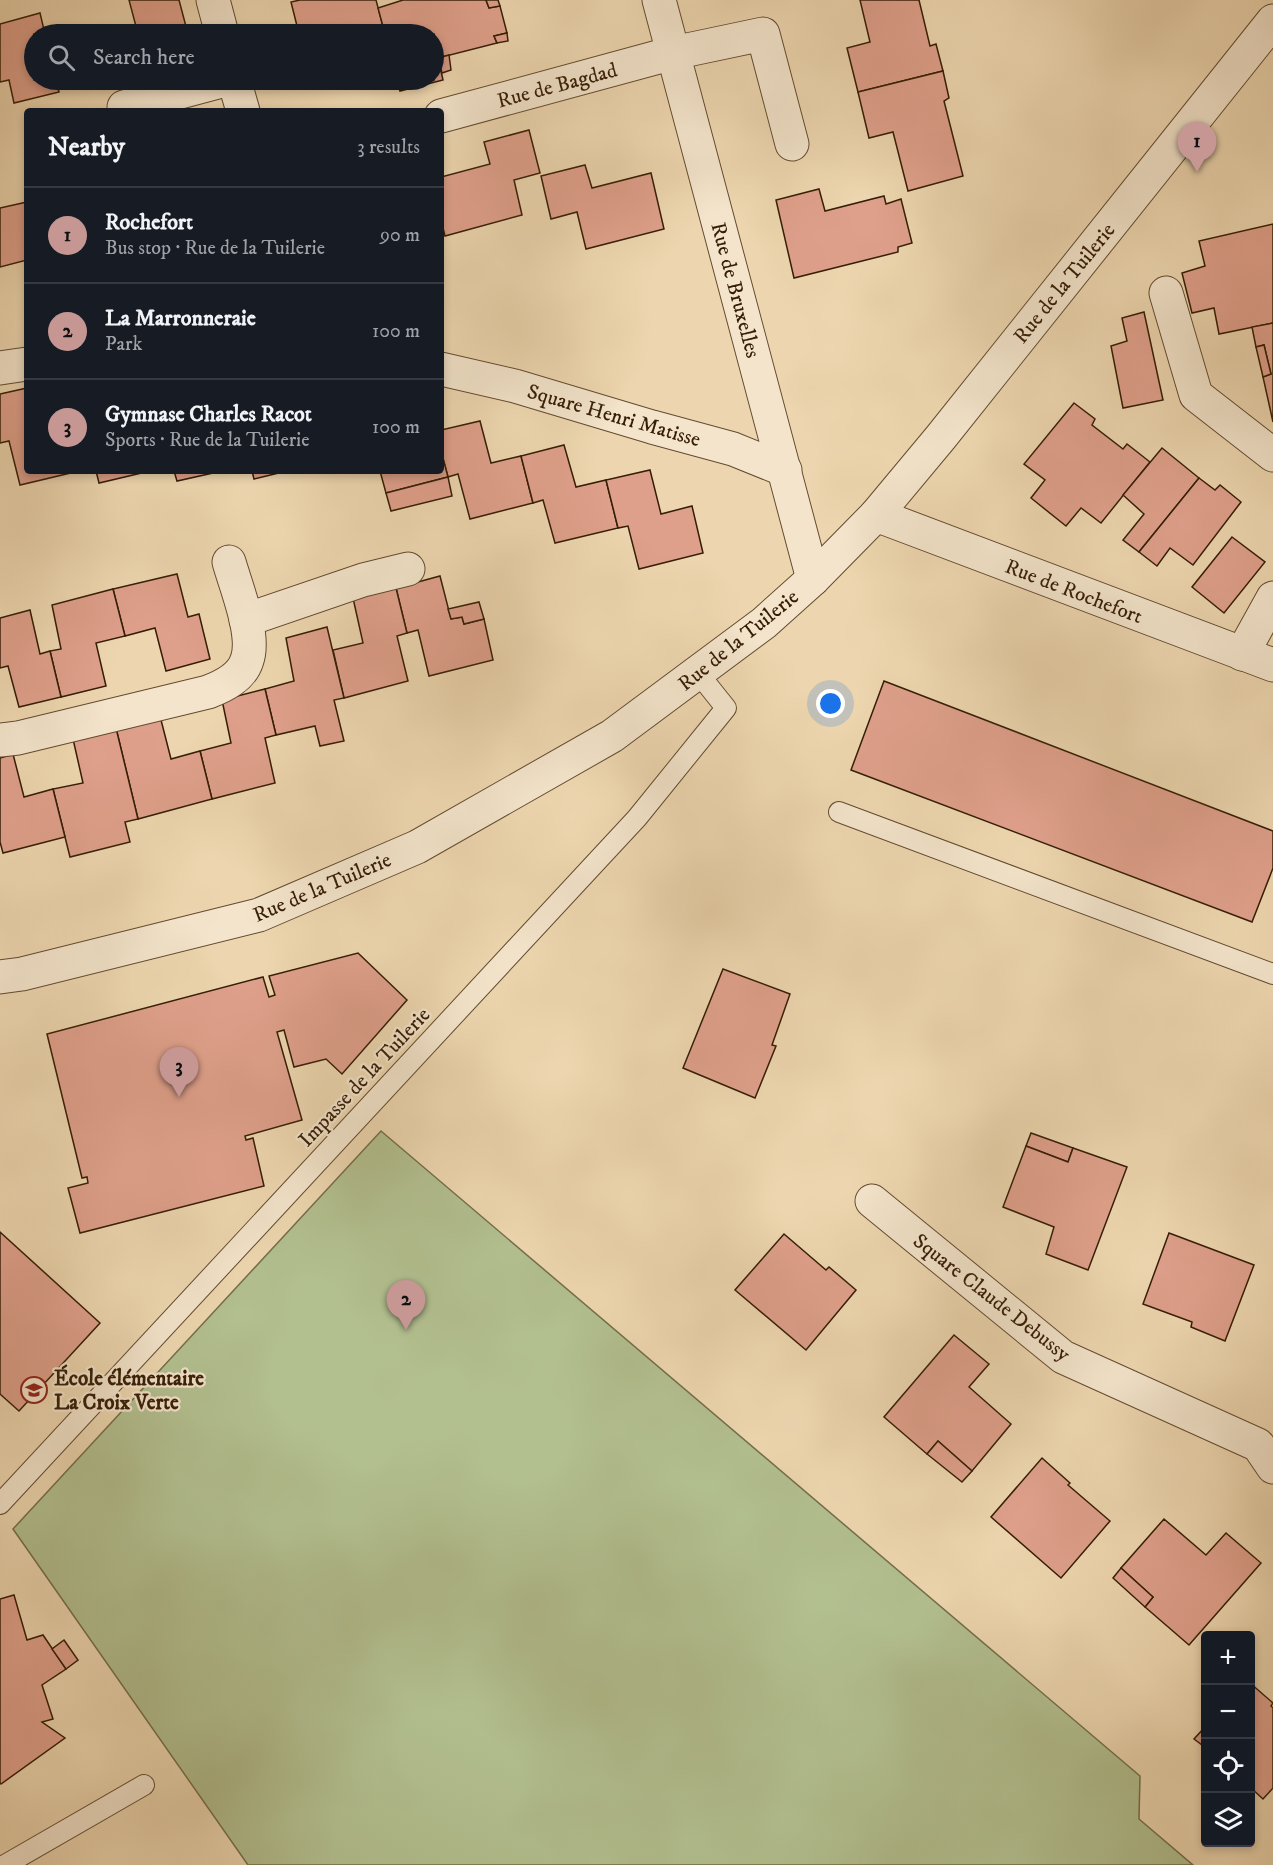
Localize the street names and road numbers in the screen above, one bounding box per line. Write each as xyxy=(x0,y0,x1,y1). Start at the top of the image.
street label: Rue de Bagdad xyxy=(494,57,621,114)
street label: Rue de la Tuilerie xyxy=(1008,218,1121,349)
street label: Rue de Bruxelles xyxy=(704,220,766,361)
street label: Square Henri Matisse xyxy=(524,379,704,453)
street label: Rue de Rochefort xyxy=(1001,554,1146,630)
street label: Rue de la Tuilerie xyxy=(673,584,804,697)
street label: Rue de la Tuilerie xyxy=(249,847,396,929)
street label: Impasse de la Tuilerie xyxy=(293,1002,436,1153)
street label: Square Claude Debussy xyxy=(907,1228,1076,1368)

